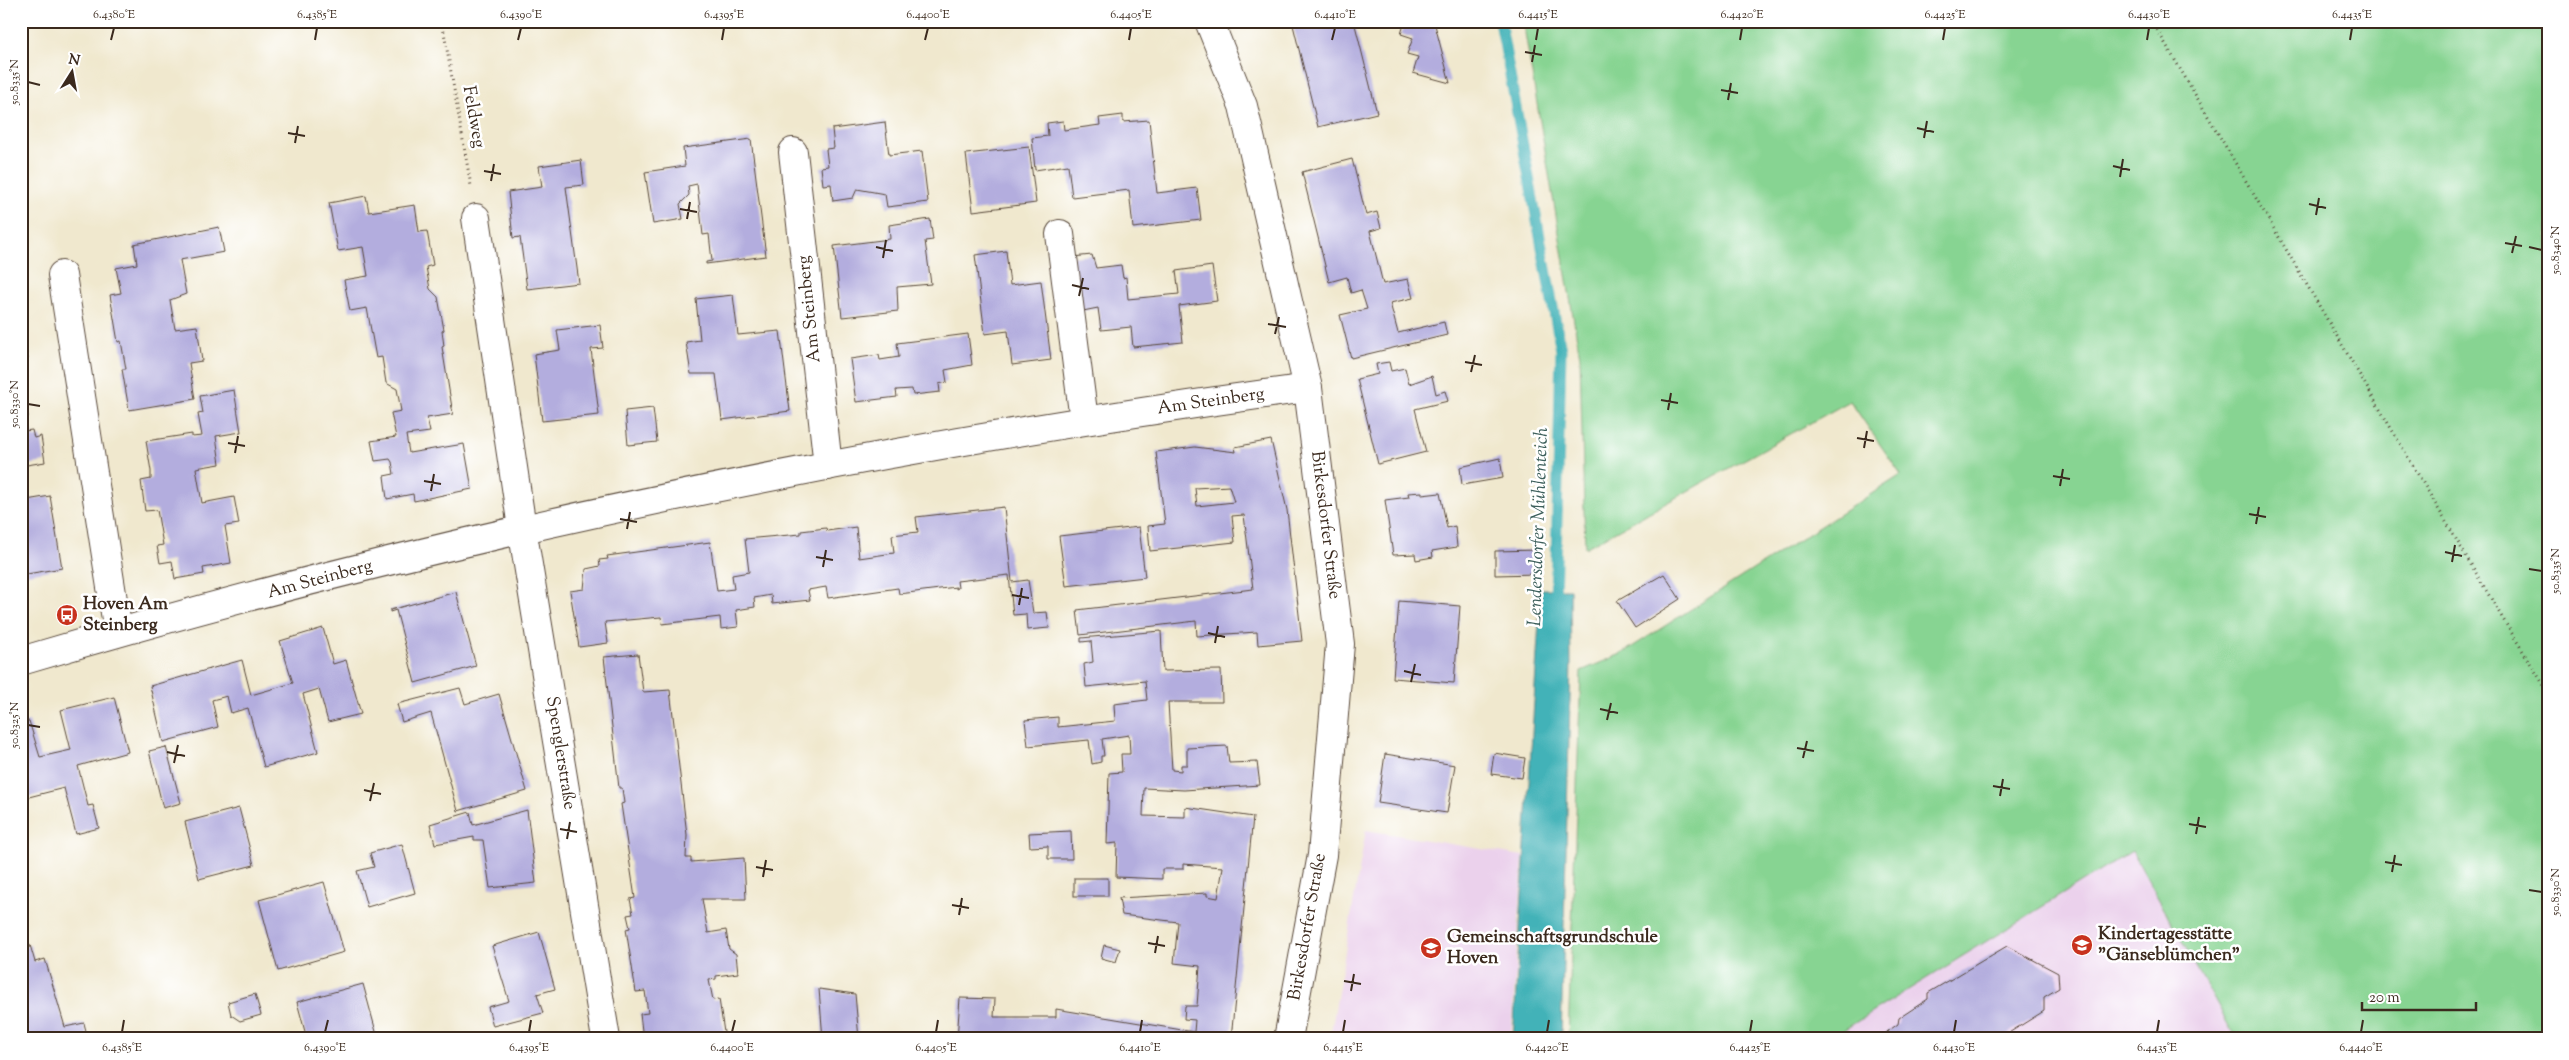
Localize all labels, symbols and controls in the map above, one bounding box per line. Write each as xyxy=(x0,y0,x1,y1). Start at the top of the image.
text: 6.4380°E xyxy=(93,6,136,24)
text: 6.4385°E xyxy=(297,6,338,24)
text: 6.4390°E xyxy=(500,6,543,24)
text: 6.4395°E xyxy=(704,6,745,24)
text: 6.4400°E xyxy=(906,6,951,24)
text: 6.4405°E xyxy=(1110,6,1153,24)
text: 6.4410°E xyxy=(1314,6,1356,24)
text: 6.4415°E xyxy=(1518,6,1558,24)
text: 6.4420°E xyxy=(1721,6,1764,24)
text: 6.4425°E xyxy=(1925,6,1966,24)
text: 6.4430°E xyxy=(2128,6,2171,24)
text: 6.4435°E xyxy=(2332,6,2373,24)
north arrow xyxy=(48,48,98,98)
text: N xyxy=(67,50,81,72)
text: 50.8335°N xyxy=(6,59,24,106)
street label: Feldweg xyxy=(455,84,491,150)
text: 50.8340°N xyxy=(2547,225,2565,275)
street label: Am Steinberg xyxy=(791,254,829,364)
text: 50.8330°N xyxy=(6,380,24,429)
street label: Am Steinberg xyxy=(1156,382,1266,422)
water label: Lendersdorfer Mühlenteich xyxy=(1522,426,1556,627)
street label: Birkesdorfer Straße xyxy=(1303,449,1347,601)
text: 50.8335°N xyxy=(2547,548,2565,595)
street label: Am Steinberg xyxy=(264,553,376,607)
place label: Hoven Am Steinberg xyxy=(83,592,168,639)
bus stop icon: Hoven Am Steinberg xyxy=(55,603,79,627)
street label: Spenglerstraße xyxy=(538,694,582,812)
text: 50.8325°N xyxy=(6,701,24,749)
street label: Birkesdorfer Straße xyxy=(1282,851,1334,1003)
text: 50.8330°N xyxy=(2547,868,2565,917)
place label: Kindertagesstätte "Gänseblümchen" xyxy=(2098,922,2240,969)
place label: Gemeinschaftsgrundschule Hoven xyxy=(1447,925,1659,972)
school or university icon: Kindertagesstätte "Gänseblümchen" xyxy=(2070,933,2094,957)
school or university icon: Gemeinschaftsgrundschule Hoven xyxy=(1419,936,1443,960)
scale bar xyxy=(2362,980,2475,1012)
text: 20 m xyxy=(2369,988,2400,1009)
text: 6.4385°E xyxy=(102,1039,143,1057)
text: 6.4390°E xyxy=(304,1039,347,1057)
text: 6.4395°E xyxy=(509,1039,550,1057)
text: 6.4400°E xyxy=(710,1039,755,1057)
text: 6.4405°E xyxy=(915,1039,958,1057)
text: 6.4410°E xyxy=(1119,1039,1161,1057)
text: 6.4415°E xyxy=(1323,1039,1363,1057)
text: 6.4420°E xyxy=(1526,1039,1569,1057)
text: 6.4425°E xyxy=(1730,1039,1771,1057)
text: 6.4430°E xyxy=(1933,1039,1976,1057)
text: 6.4435°E xyxy=(2137,1039,2178,1057)
text: 6.4440°E xyxy=(2339,1039,2383,1057)

